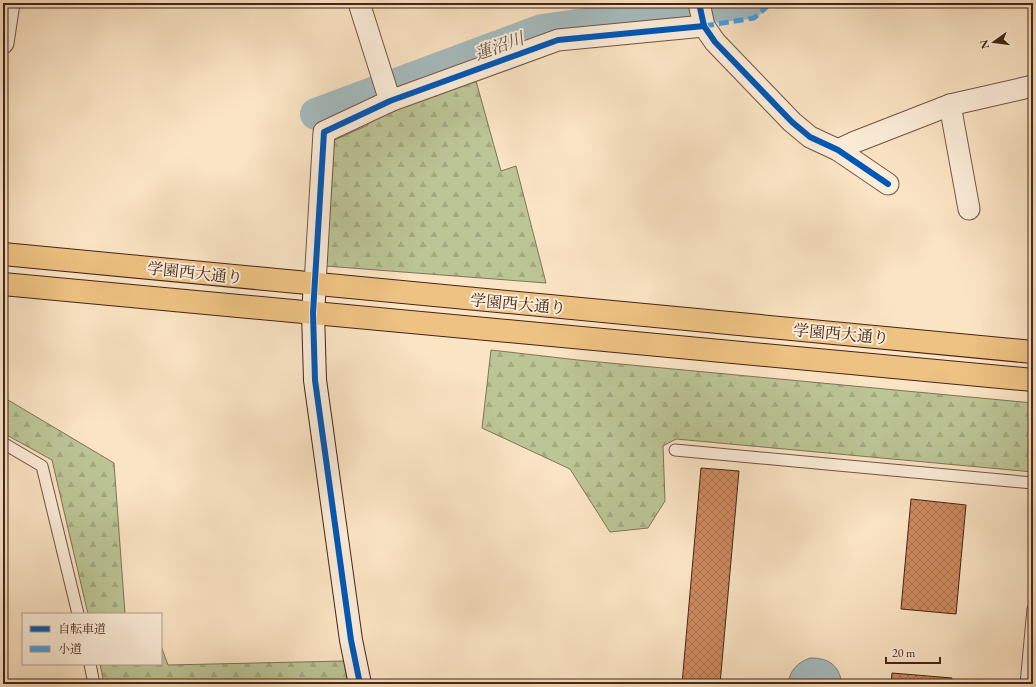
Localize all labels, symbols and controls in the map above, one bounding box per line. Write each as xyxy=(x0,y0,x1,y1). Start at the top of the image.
north arrow xyxy=(974,22,1014,62)
water label: 蓮沼川 xyxy=(471,26,529,65)
text: N xyxy=(976,38,992,50)
street label: 学園西大通り xyxy=(146,258,244,288)
street label: 学園西大通り xyxy=(469,289,567,319)
street label: 学園西大通り xyxy=(792,319,890,349)
legend xyxy=(22,613,162,665)
text: 自転車道 xyxy=(58,621,106,637)
scale bar xyxy=(886,639,940,665)
text: 小道 xyxy=(58,641,82,657)
text: 20 m xyxy=(892,645,916,661)

